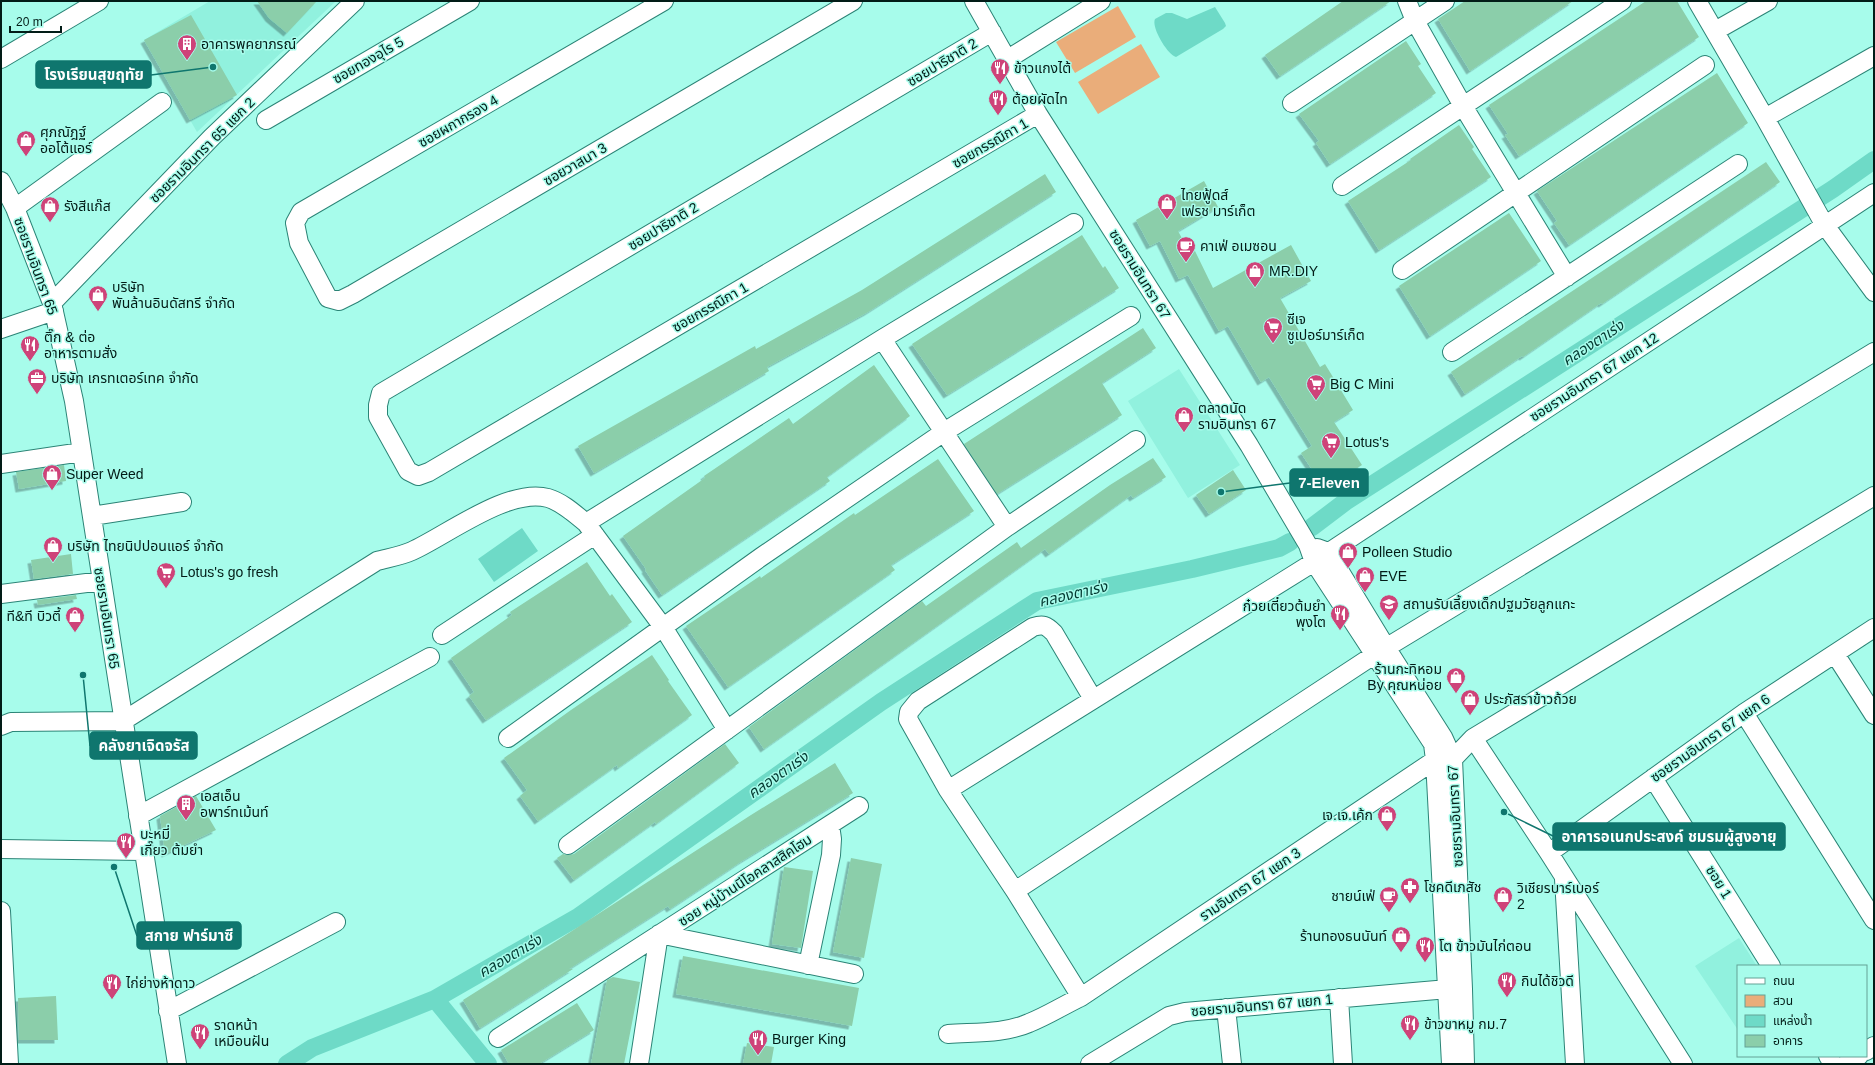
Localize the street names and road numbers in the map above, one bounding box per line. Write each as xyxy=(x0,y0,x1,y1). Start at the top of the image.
street label: ซอยทองอุไร 5 xyxy=(330,33,407,88)
street label: ซอยปาริชาติ 2 xyxy=(904,35,980,89)
street label: ซอยผกากรอง 4 xyxy=(415,92,501,150)
street label: ซอยรามอินทรา 65 แยก 2 xyxy=(146,94,258,206)
street label: ซอยกรรณิกา 1 xyxy=(949,115,1031,171)
street label: ซอยวาสนา 3 xyxy=(540,139,610,189)
street label: ซอยปาริชาติ 2 xyxy=(625,199,701,253)
street label: ซอยรามอินทรา 65 xyxy=(11,215,61,317)
street label: ซอยรามอินทรา 67 xyxy=(1106,226,1174,322)
street label: ซอยกรรณิกา 1 xyxy=(669,279,751,335)
street label: ซอยรามอินทรา 67 แยก 12 xyxy=(1527,329,1661,425)
street label: ซอยรามอินทรา 65 xyxy=(91,566,123,670)
street label: ซอยรามอินทรา 67 แยก 6 xyxy=(1647,691,1773,785)
street label: ซอยรามอินทรา 67 xyxy=(1444,764,1466,868)
street label: ซอย หมู่บ้านนีโอคลาสสิคโฮม xyxy=(675,831,815,930)
street label: รามอินทรา 67 แยก 3 xyxy=(1197,844,1304,924)
street label: ซอย 1 xyxy=(1703,863,1735,902)
street label: ซอยรามอินทรา 67 แยก 1 xyxy=(1190,991,1334,1019)

